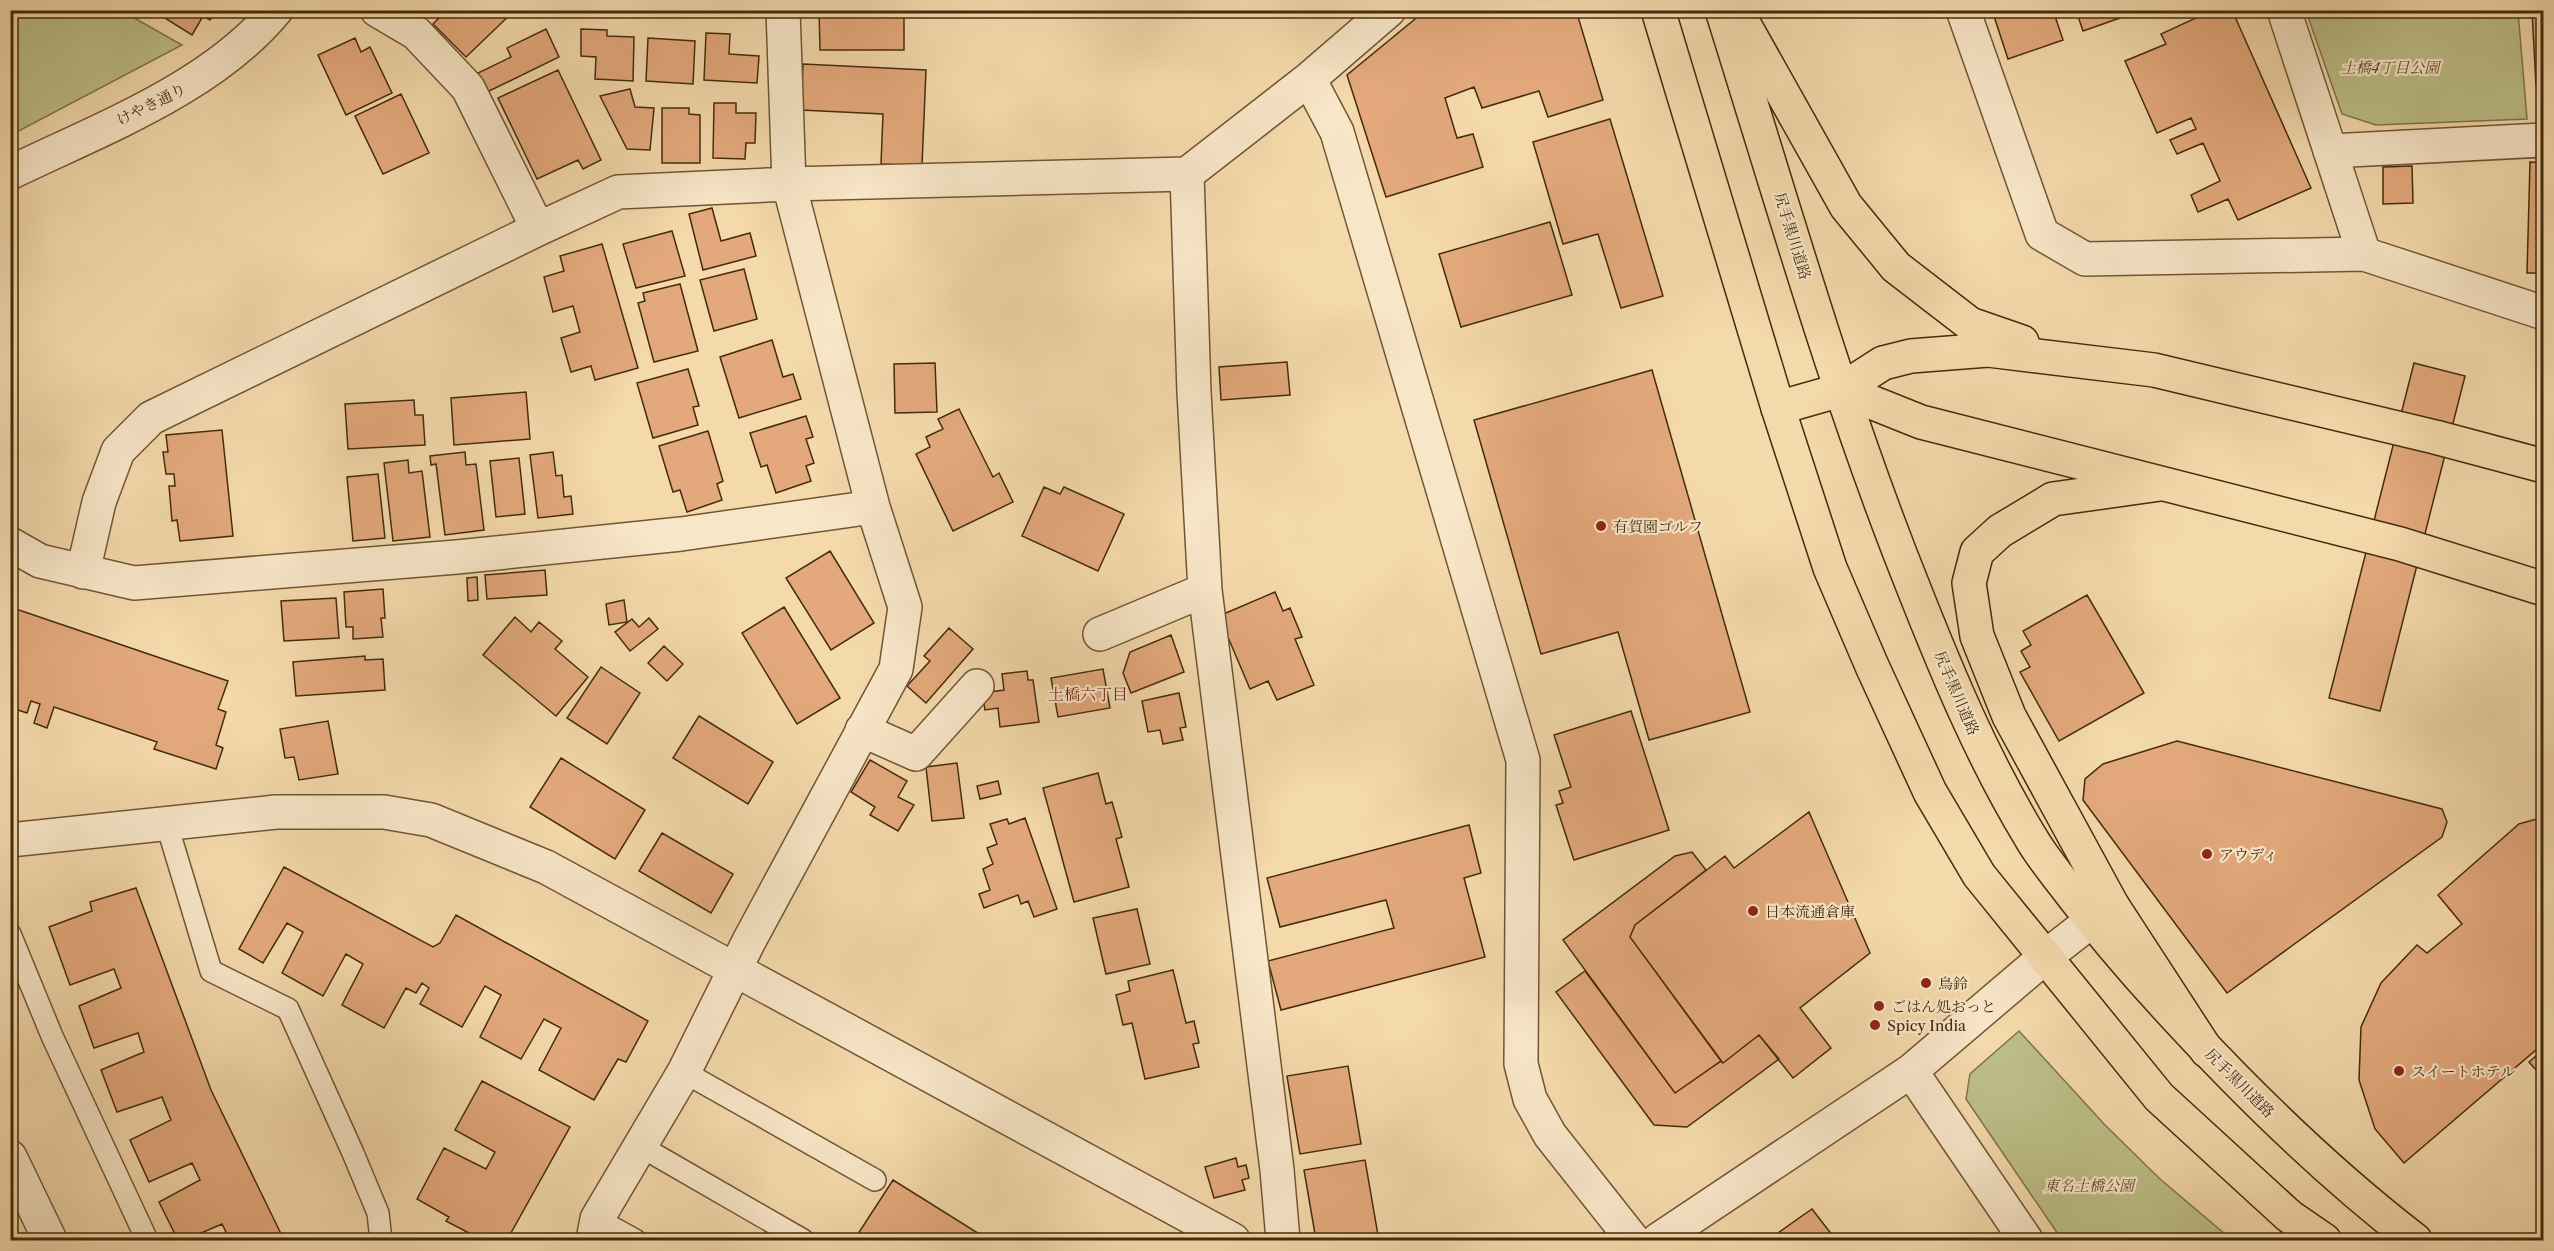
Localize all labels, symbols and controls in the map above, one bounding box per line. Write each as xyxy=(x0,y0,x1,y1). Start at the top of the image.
park label: 土橋4丁目公園 xyxy=(2341,58,2442,77)
street label: けやき通り xyxy=(113,79,189,129)
street label: 尻手黒川道路 xyxy=(1771,190,1815,282)
place label: 有賀園ゴルフ xyxy=(1613,517,1703,536)
marker: 有賀園ゴルフ xyxy=(1594,519,1608,533)
street label: 尻手黒川道路 xyxy=(1931,648,1983,738)
district label: 土橋六丁目 xyxy=(1048,684,1128,704)
place label: アウディ xyxy=(2219,845,2278,864)
marker: アウディ xyxy=(2200,847,2214,861)
place label: 日本流通倉庫 xyxy=(1765,902,1855,921)
marker: 日本流通倉庫 xyxy=(1746,904,1760,918)
place label: 鳥鈴 xyxy=(1938,974,1968,993)
marker: 鳥鈴 xyxy=(1919,976,1933,990)
place label: ごはん処おっと xyxy=(1891,997,1996,1016)
marker: ごはん処おっと xyxy=(1872,999,1886,1013)
place label: Spicy India xyxy=(1887,1016,1966,1035)
marker: Spicy India xyxy=(1868,1018,1882,1032)
street label: 尻手黒川道路 xyxy=(2201,1044,2279,1122)
place label: スイートホテル xyxy=(2411,1062,2515,1081)
marker: スイートホテル xyxy=(2392,1064,2406,1078)
park label: 東名土橋公園 xyxy=(2044,1176,2137,1195)

